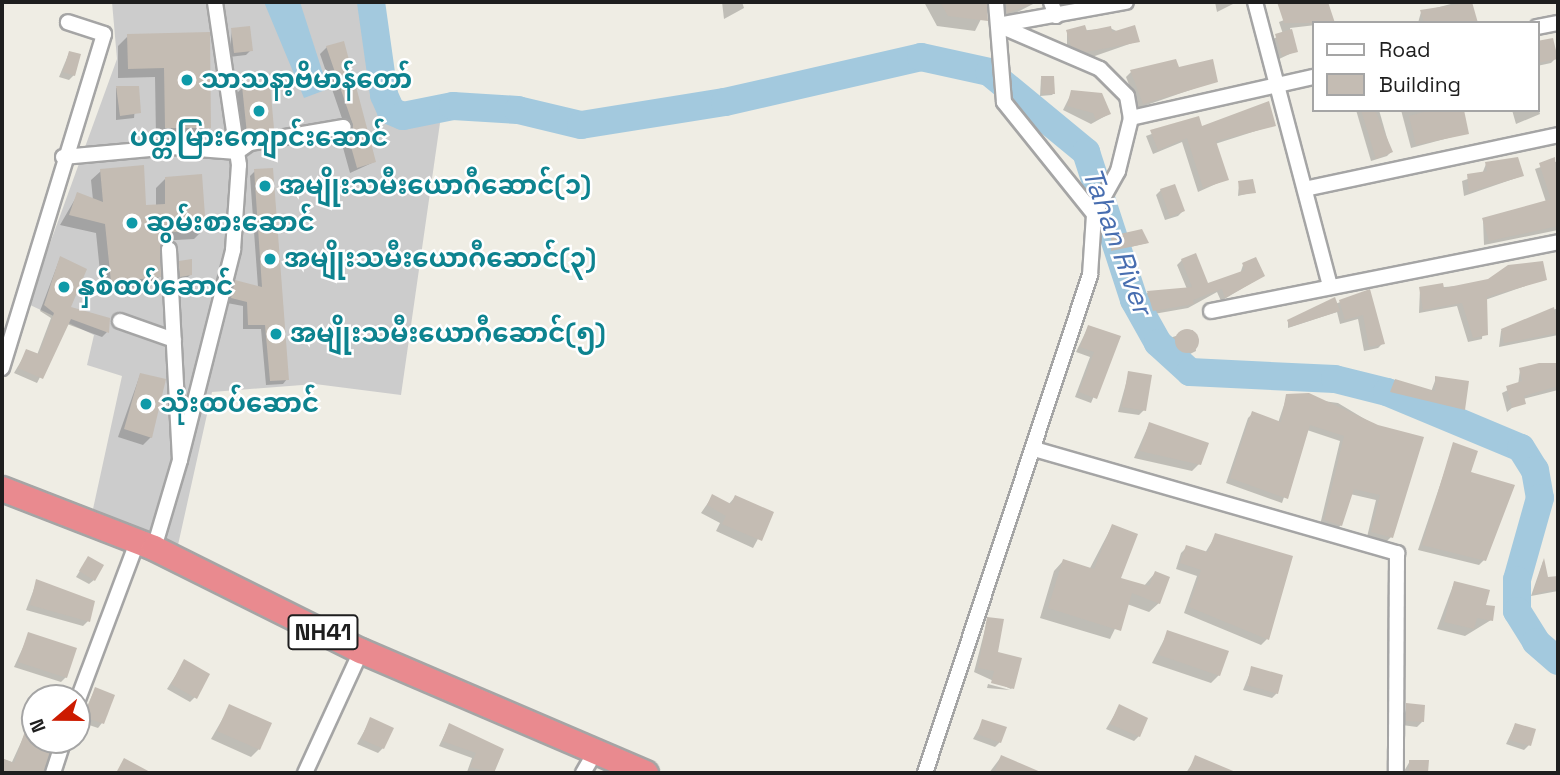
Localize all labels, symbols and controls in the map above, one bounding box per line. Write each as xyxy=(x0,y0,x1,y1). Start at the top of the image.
legend xyxy=(1312,21,1539,112)
text: Road xyxy=(1379,36,1431,63)
place label: သာသနာ့ဗိမာန်တော် xyxy=(201,64,412,96)
text: Building xyxy=(1379,71,1461,98)
marker: သာသနာ့ဗိမာန်တော် xyxy=(179,72,195,88)
marker: ပတ္တမြားကျောင်းဆောင် xyxy=(251,103,267,119)
place label: ပတ္တမြားကျောင်းဆောင် xyxy=(130,122,388,154)
water label: Tahan River xyxy=(1076,163,1160,319)
place label: အမျိုးသမီးယောဂီဆောင်(၁) xyxy=(279,170,591,202)
marker: အမျိုးသမီးယောဂီဆောင်(၁) xyxy=(257,178,273,194)
place label: ဆွမ်းစားဆောင် xyxy=(146,207,315,239)
marker: ဆွမ်းစားဆောင် xyxy=(124,215,140,231)
place label: အမျိုးသမီးယောဂီဆောင်(၃) xyxy=(284,243,596,275)
marker: အမျိုးသမီးယောဂီဆောင်(၃) xyxy=(262,251,278,267)
place label: နှစ်ထပ်ဆောင် xyxy=(78,271,233,303)
marker: နှစ်ထပ်ဆောင် xyxy=(56,279,72,295)
place label: အမျိုးသမီးယောဂီဆောင်(၅) xyxy=(290,318,606,350)
marker: အမျိုးသမီးယောဂီဆောင်(၅) xyxy=(268,326,284,342)
place label: သုံးထပ်ဆောင် xyxy=(160,388,319,420)
marker: သုံးထပ်ဆောင် xyxy=(138,396,154,412)
road number: NH41 xyxy=(286,612,360,652)
north arrow xyxy=(21,684,91,754)
text: N xyxy=(24,715,52,736)

